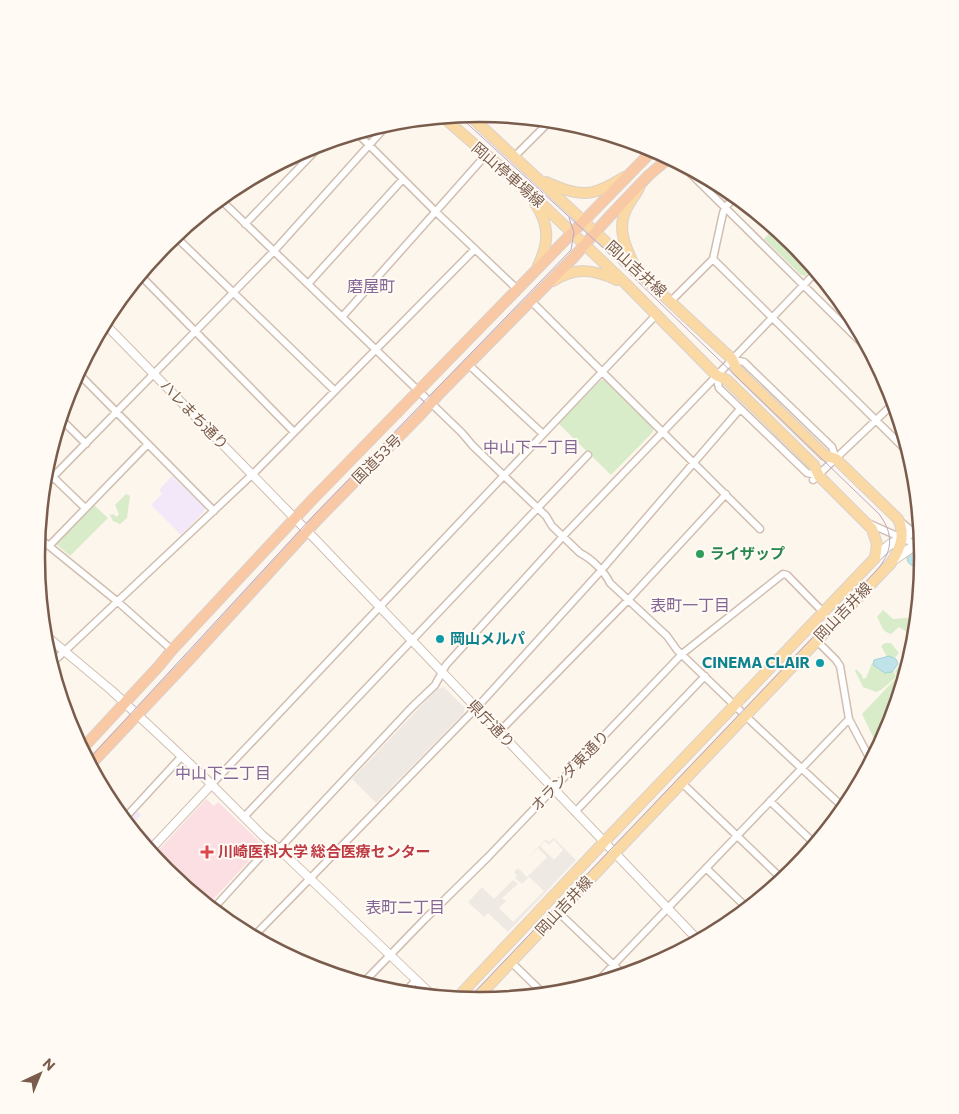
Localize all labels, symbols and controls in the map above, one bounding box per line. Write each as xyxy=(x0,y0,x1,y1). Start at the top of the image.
street label: 岡山停車場線 xyxy=(469,138,549,211)
street label: 岡山吉井線 xyxy=(603,236,671,300)
district label: 磨屋町 xyxy=(347,276,395,295)
street label: ハレまち通り xyxy=(157,376,232,453)
street label: 国道53号 xyxy=(348,430,405,487)
district label: 中山下一丁目 xyxy=(483,437,579,456)
place label: ライザップ xyxy=(710,544,785,562)
marker: ライザップ xyxy=(694,548,706,560)
street label: 岡山吉井線 xyxy=(810,578,875,645)
district label: 表町一丁目 xyxy=(650,595,730,614)
place label: 岡山メルパ xyxy=(450,629,525,647)
marker: 岡山メルパ xyxy=(434,633,446,645)
place label: CINEMA CLAIR xyxy=(702,653,811,671)
marker: CINEMA CLAIR xyxy=(814,657,826,669)
street label: 県庁通り xyxy=(464,695,519,751)
street label: オランダ東通り xyxy=(526,726,612,814)
district label: 中山下二丁目 xyxy=(175,763,271,782)
place label: 川崎医科大学 総合医療センター xyxy=(218,842,431,860)
marker: 川崎医科大学 総合医療センター xyxy=(200,845,214,859)
street label: 岡山吉井線 xyxy=(531,872,595,939)
district label: 表町二丁目 xyxy=(365,897,445,916)
north arrow xyxy=(15,1049,65,1099)
text: N xyxy=(40,1055,59,1074)

